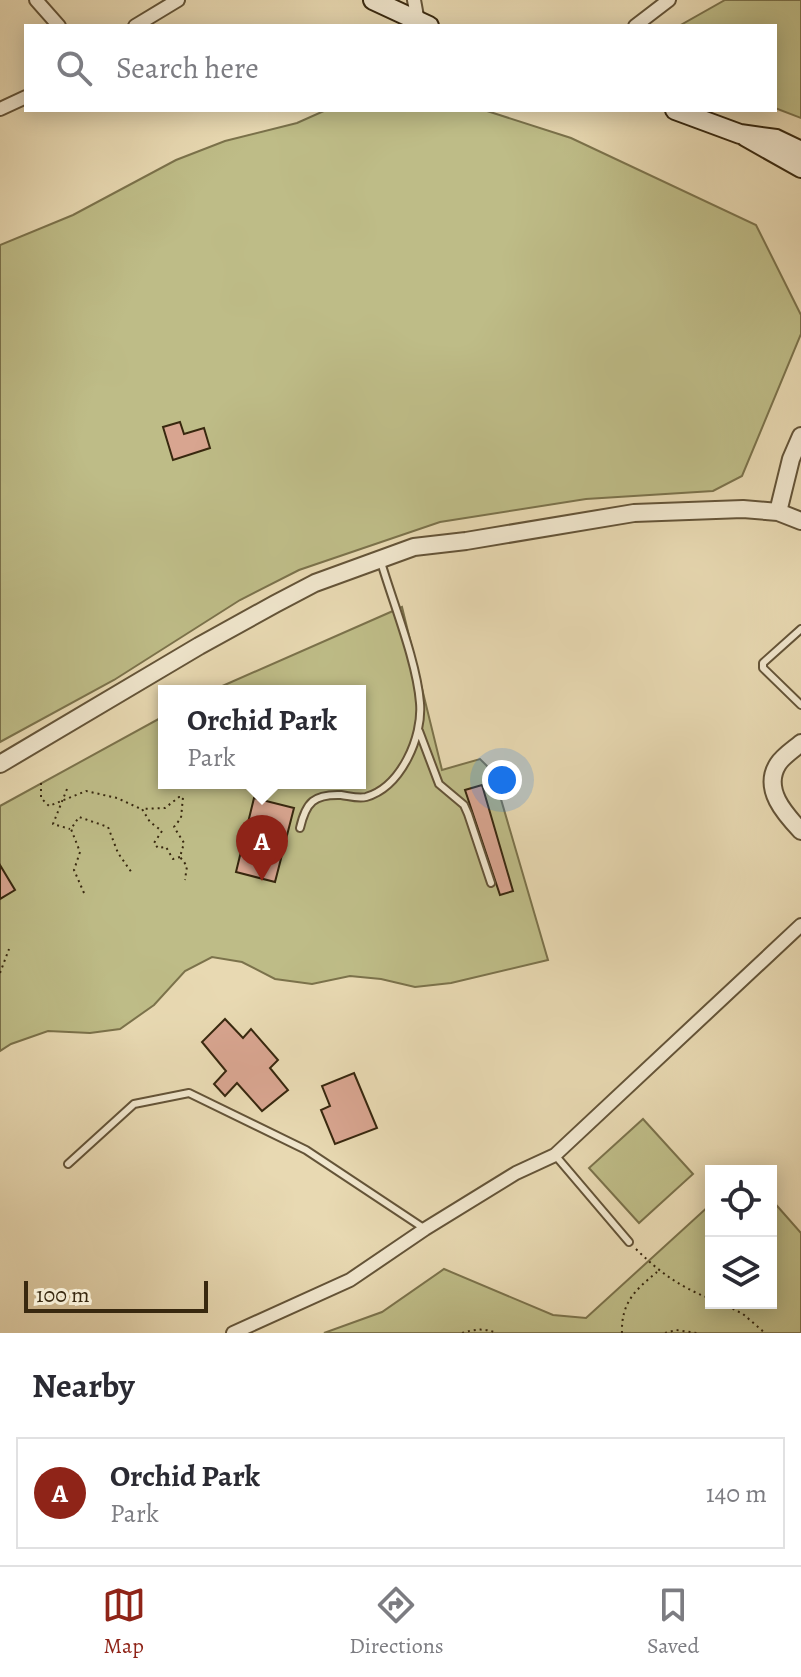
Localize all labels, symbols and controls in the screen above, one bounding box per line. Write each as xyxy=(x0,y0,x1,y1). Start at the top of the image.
search box xyxy=(24,24,777,112)
icon: search xyxy=(52,46,96,90)
text: Search here xyxy=(116,48,259,88)
popup xyxy=(158,685,366,789)
text: Orchid Park xyxy=(187,700,337,740)
text: Park xyxy=(187,740,236,775)
your location xyxy=(482,760,522,800)
pin: A xyxy=(236,815,288,881)
map controls xyxy=(705,1165,777,1309)
button: locate xyxy=(705,1165,777,1237)
button: layers xyxy=(705,1237,777,1309)
scale bar xyxy=(24,1277,208,1313)
text: 100 m xyxy=(36,1280,90,1310)
text: Nearby xyxy=(32,1362,135,1409)
text: Orchid Park xyxy=(110,1456,260,1496)
text: A xyxy=(52,1476,68,1511)
text: 140 m xyxy=(706,1476,767,1511)
text: Park xyxy=(110,1496,159,1531)
tab: Map xyxy=(102,1583,146,1661)
tab: Directions xyxy=(349,1583,444,1661)
tab: Saved xyxy=(647,1583,699,1661)

